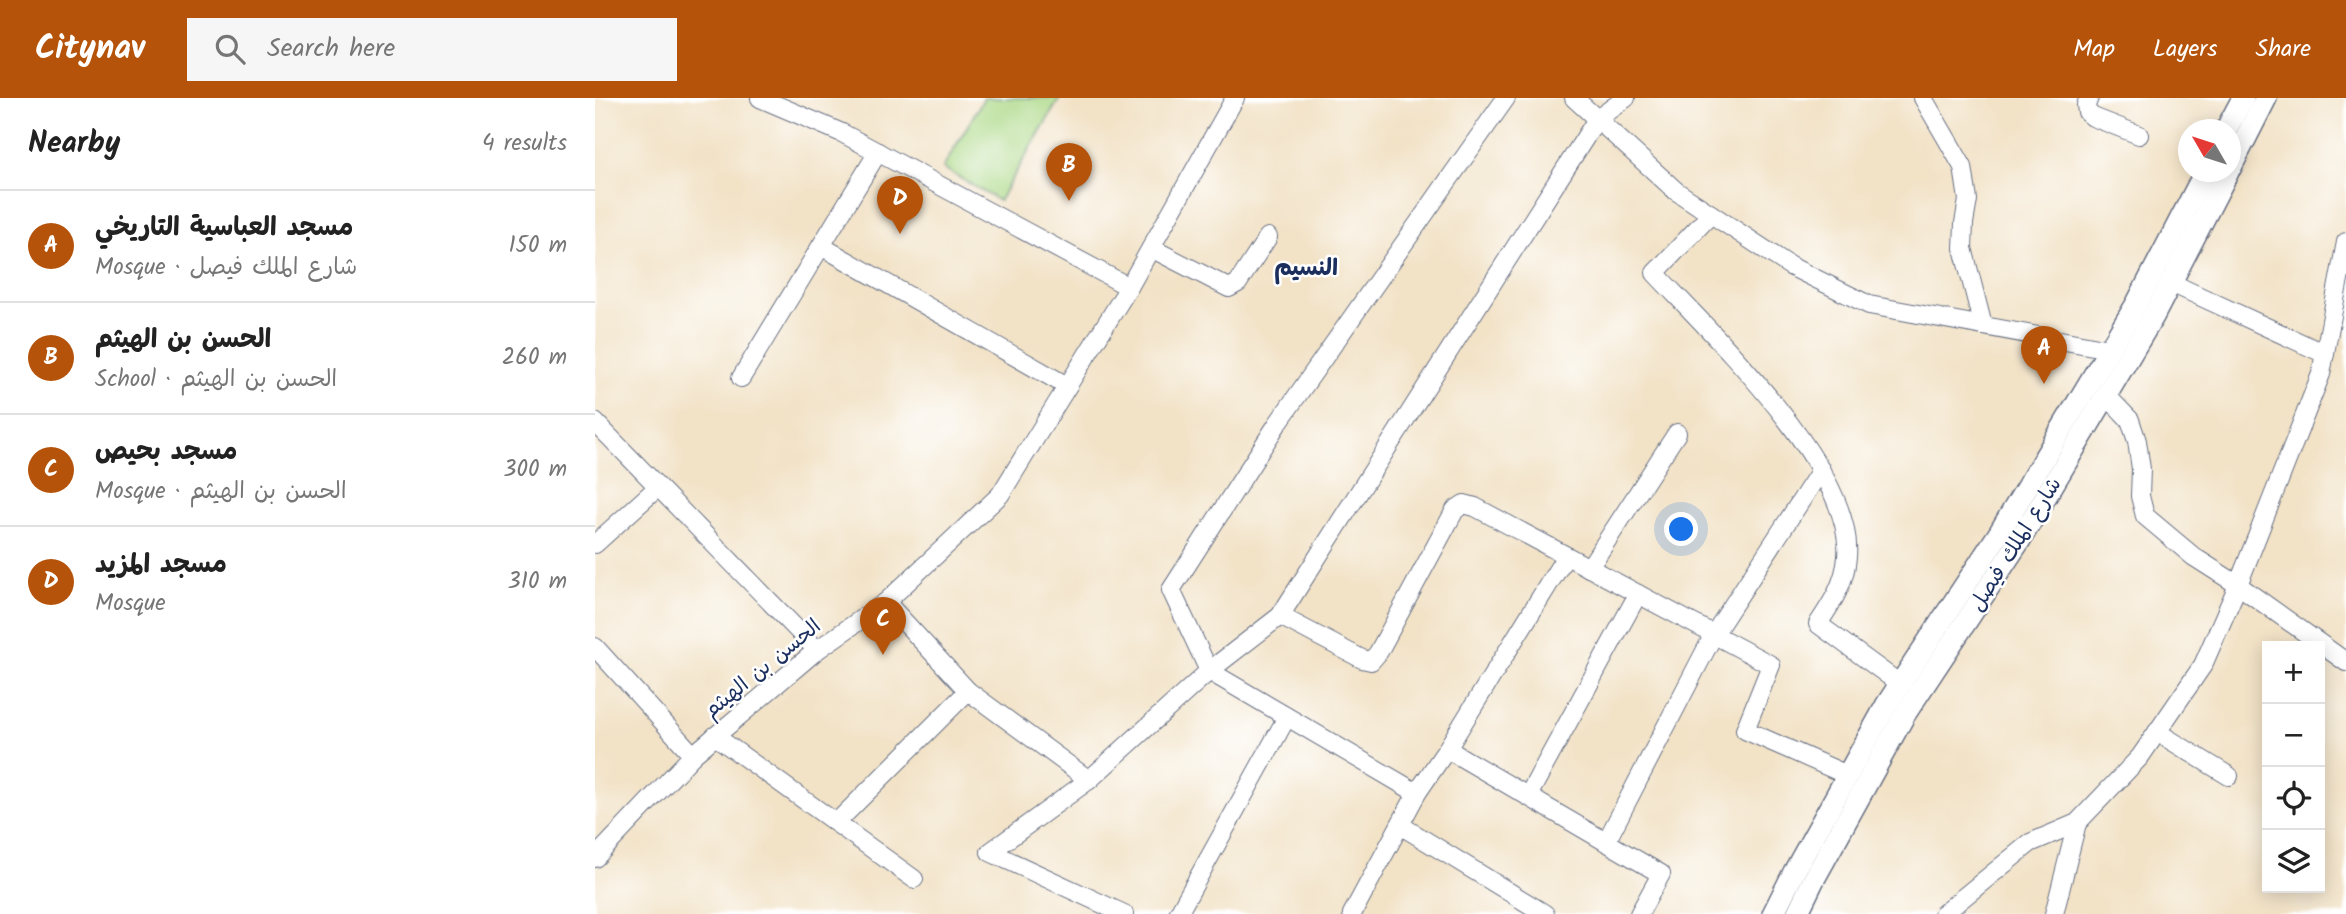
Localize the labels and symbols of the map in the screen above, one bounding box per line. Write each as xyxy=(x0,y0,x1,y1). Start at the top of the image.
north arrow xyxy=(2178,119,2241,182)
pin: B xyxy=(1046,143,1092,201)
pin: D xyxy=(877,176,923,234)
district label: النسيم xyxy=(1274,251,1338,287)
pin: A xyxy=(2021,326,2067,384)
street label: شارع الملك فيصل xyxy=(1962,471,2071,619)
your location xyxy=(1664,512,1698,546)
pin: C xyxy=(860,597,906,655)
street label: الحسن بن الهيثم xyxy=(697,611,829,727)

